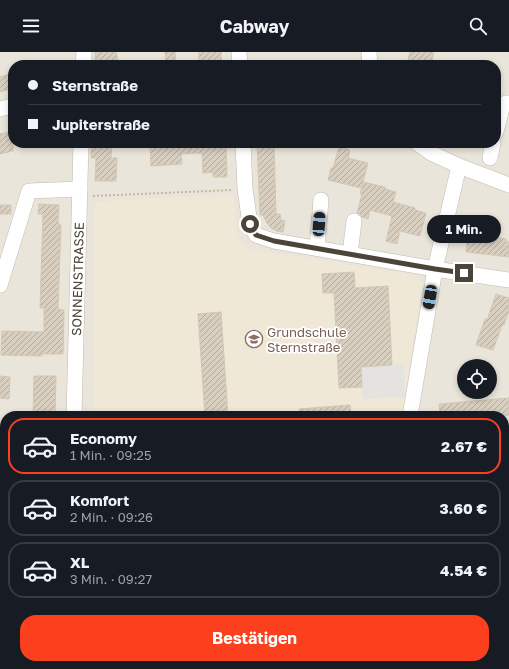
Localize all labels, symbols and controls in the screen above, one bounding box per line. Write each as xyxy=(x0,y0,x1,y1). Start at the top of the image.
icon: menu xyxy=(20,15,42,37)
text: Cabway xyxy=(220,15,289,37)
icon: search xyxy=(467,15,489,37)
text: Sternstraße xyxy=(52,76,138,94)
text: Jupiterstraße xyxy=(52,115,150,133)
car xyxy=(312,212,326,236)
route start xyxy=(241,215,259,233)
callout: 1 Min. xyxy=(427,215,501,243)
text: 1 Min. xyxy=(445,221,483,237)
street label: SONNENSTRASSE xyxy=(68,222,87,336)
route end xyxy=(455,264,473,282)
car xyxy=(422,284,438,310)
place label: Grundschule Sternstraße xyxy=(267,324,347,355)
school or university icon: Grundschule Sternstraße xyxy=(244,329,264,349)
map controls xyxy=(457,359,497,399)
button: locate xyxy=(457,359,497,399)
icon: car xyxy=(22,428,58,464)
text: Economy xyxy=(70,429,137,447)
text: 2.67 € xyxy=(441,437,487,455)
text: 1 Min. · 09:25 xyxy=(70,447,151,463)
icon: car xyxy=(22,490,58,526)
text: Komfort xyxy=(70,491,129,509)
text: 3.60 € xyxy=(439,499,487,517)
text: 2 Min. · 09:26 xyxy=(70,509,153,525)
icon: car xyxy=(22,552,58,588)
text: XL xyxy=(70,553,89,571)
text: 4.54 € xyxy=(440,561,487,579)
text: 3 Min. · 09:27 xyxy=(70,571,152,587)
button: Bestätigen xyxy=(20,615,489,661)

